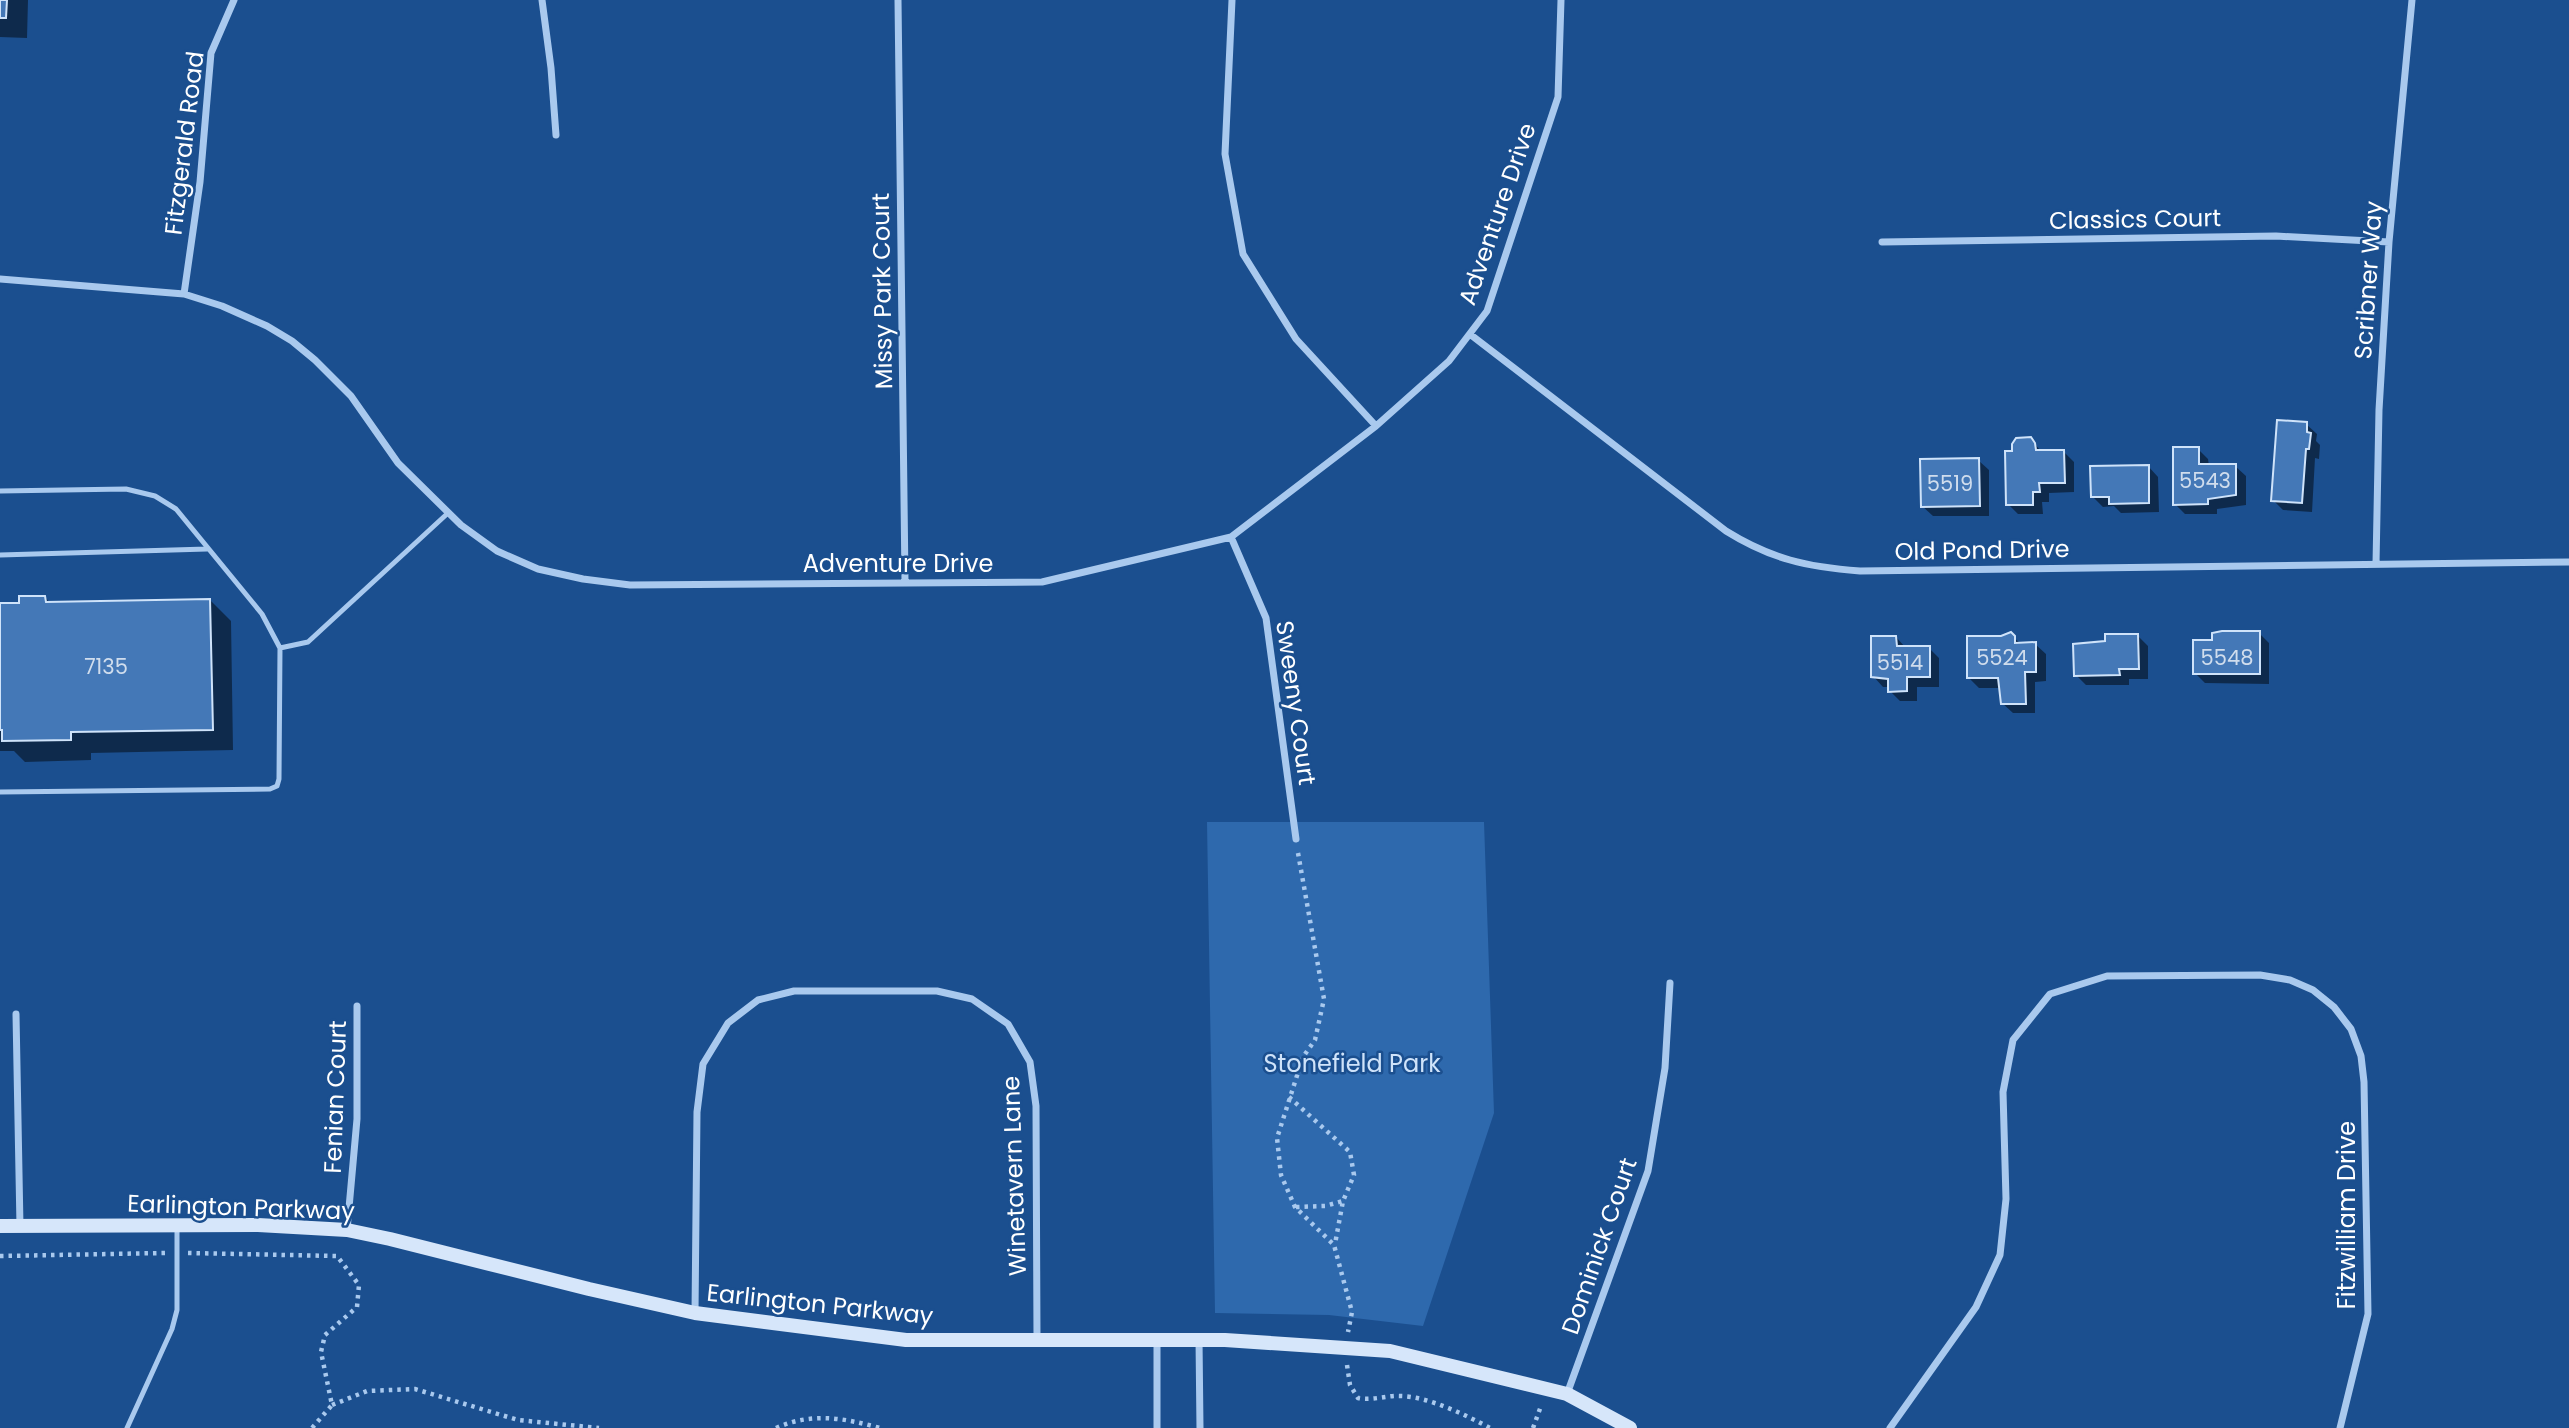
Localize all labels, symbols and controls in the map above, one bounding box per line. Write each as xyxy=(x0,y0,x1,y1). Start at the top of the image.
street label: Fitzgerald Road xyxy=(156,49,212,237)
street label: Adventure Drive xyxy=(1450,119,1544,309)
street label: Missy Park Court xyxy=(864,193,900,389)
street label: Scribner Way xyxy=(2346,199,2390,360)
street label: Classics Court xyxy=(2049,201,2221,237)
house number: 5543 xyxy=(2179,466,2231,495)
house number: 5519 xyxy=(1927,469,1973,498)
street label: Old Pond Drive xyxy=(1894,532,2070,568)
street label: Adventure Drive xyxy=(803,547,993,580)
street label: Sweeny Court xyxy=(1268,619,1324,787)
house number: 5524 xyxy=(1976,643,2028,672)
house number: 5548 xyxy=(2201,643,2253,672)
house number: 5514 xyxy=(1877,648,1923,677)
house number: 7135 xyxy=(84,652,128,681)
street label: Fenian Court xyxy=(316,1020,354,1174)
park label: Stonefield Park xyxy=(1263,1047,1441,1080)
street label: Winetavern Lane xyxy=(994,1075,1034,1277)
street label: Fitzwilliam Drive xyxy=(2330,1121,2363,1309)
street label: Dominick Court xyxy=(1553,1153,1645,1339)
street label: Earlington Parkway xyxy=(127,1187,356,1227)
street label: Earlington Parkway xyxy=(705,1276,935,1332)

